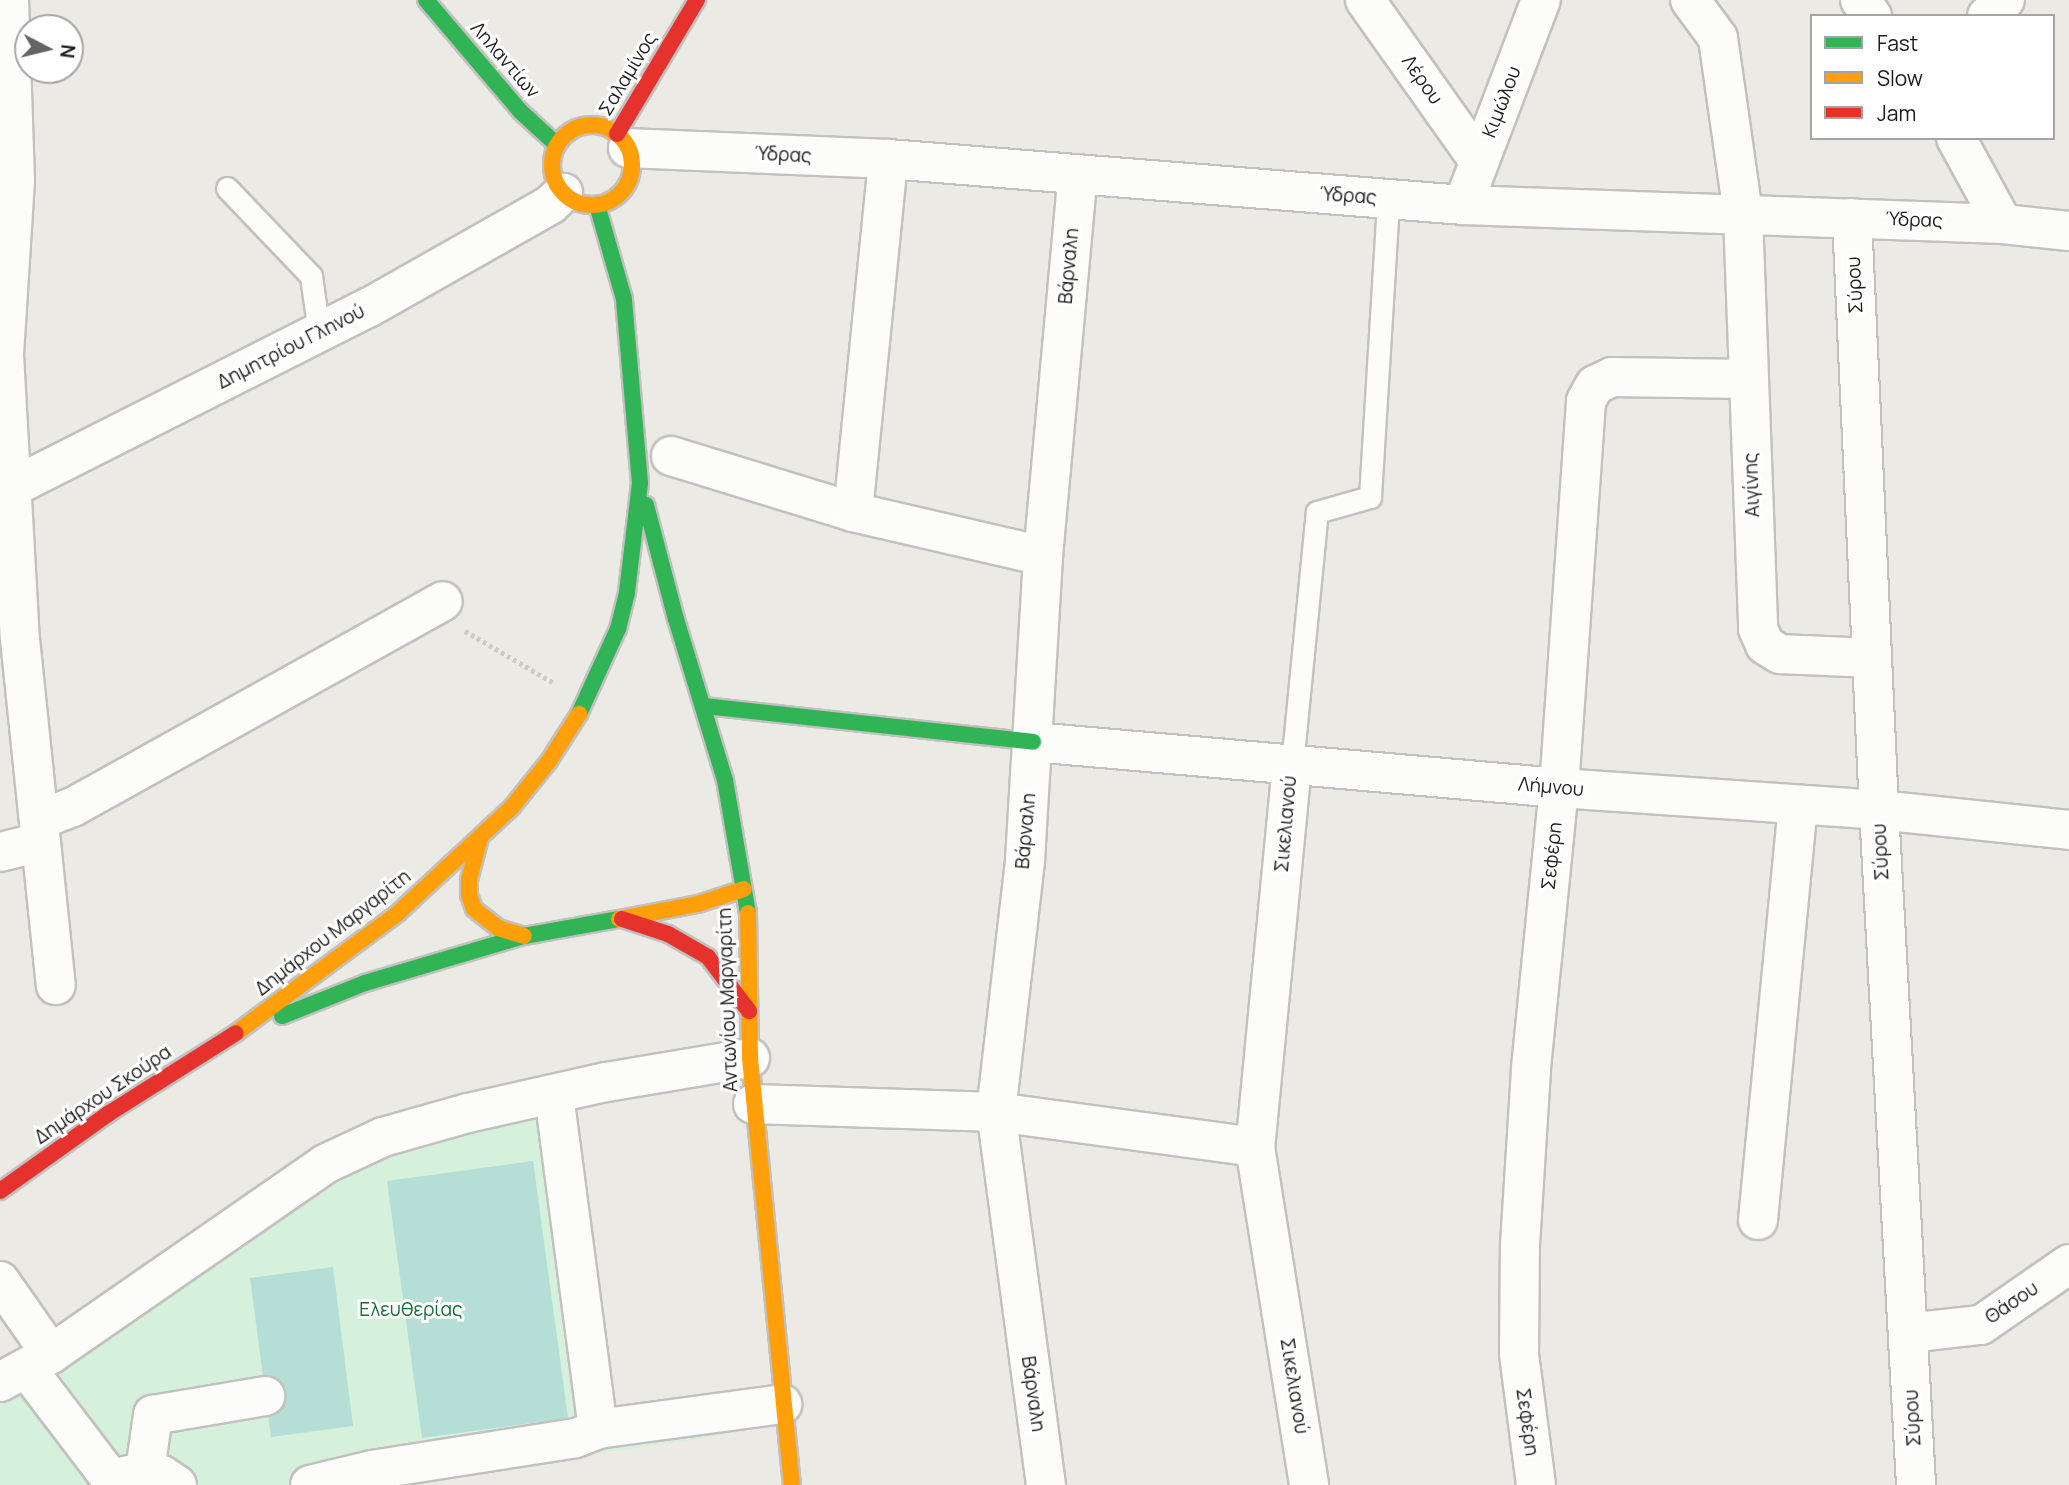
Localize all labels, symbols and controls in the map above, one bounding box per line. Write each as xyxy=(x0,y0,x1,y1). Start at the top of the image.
north arrow xyxy=(14,14,84,84)
legend xyxy=(1810,14,2055,140)
street label: Ληλαντίων xyxy=(466,17,544,103)
street label: Σαλαμίνος xyxy=(594,28,662,120)
text: Fast xyxy=(1877,29,1918,57)
text: N xyxy=(54,43,82,60)
street label: Λέρου xyxy=(1397,51,1447,109)
street label: Κιμώλου xyxy=(1478,63,1526,141)
text: Slow xyxy=(1877,64,1923,92)
text: Jam xyxy=(1877,99,1916,127)
street label: Ύδρας xyxy=(754,142,812,168)
street label: Ύδρας xyxy=(1319,183,1377,209)
street label: Ύδρας xyxy=(1885,208,1943,232)
street label: Βάρναλη xyxy=(1054,227,1084,305)
street label: Σύρου xyxy=(1842,256,1868,314)
street label: Δημητρίου Γληνού xyxy=(213,300,369,394)
street label: Αιγίνης xyxy=(1739,452,1765,518)
street label: Λήμνου xyxy=(1517,773,1585,801)
street label: Σικελιανού xyxy=(1270,775,1302,873)
street label: Βάρναλη xyxy=(1011,792,1041,870)
street label: Σεφέρη xyxy=(1537,821,1567,891)
street label: Σύρου xyxy=(1868,823,1894,881)
street label: Δημάρχου Μαργαρίτη xyxy=(251,865,415,1001)
street label: Αντωνίου Μαργαρίτη xyxy=(713,907,743,1093)
street label: Δημάρχου Σκούρα xyxy=(30,1041,176,1149)
street label: Θάσου xyxy=(1981,1277,2043,1329)
park label: Ελευθερίας xyxy=(359,1299,463,1321)
street label: Σικελιανού xyxy=(1275,1336,1313,1436)
street label: Βάρναλη xyxy=(1016,1355,1050,1433)
street label: Σεφέρη xyxy=(1511,1387,1543,1457)
street label: Σύρου xyxy=(1900,1389,1926,1447)

